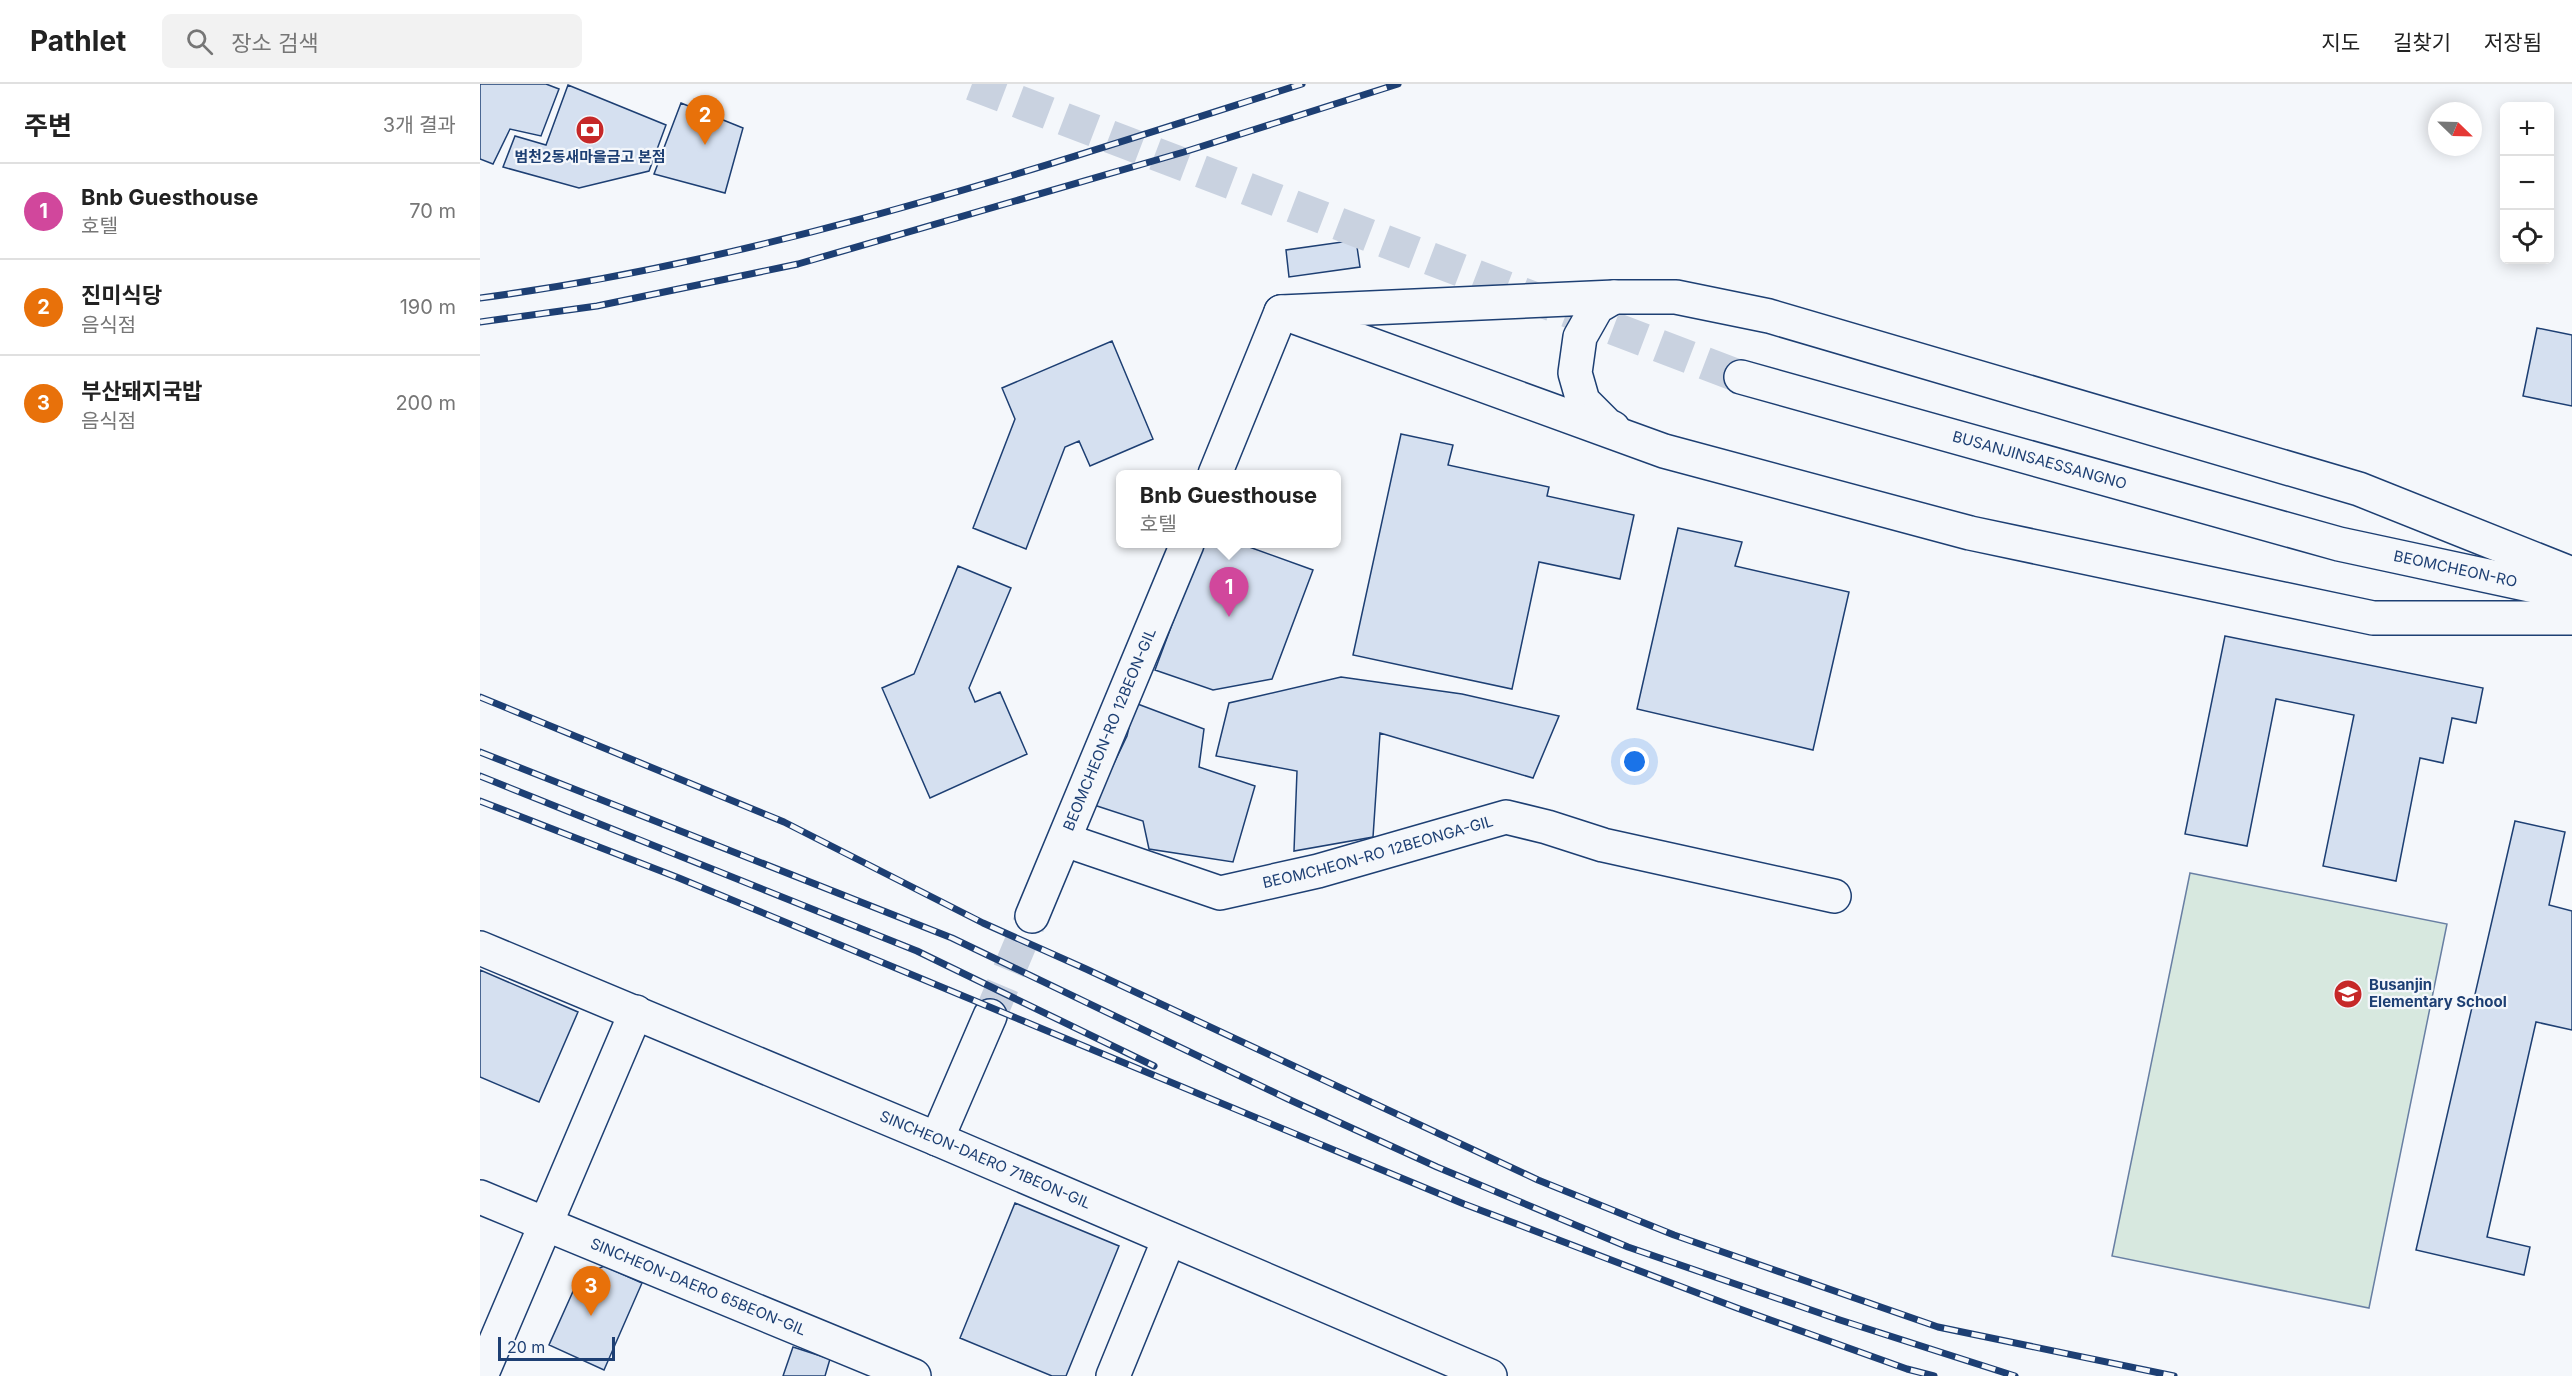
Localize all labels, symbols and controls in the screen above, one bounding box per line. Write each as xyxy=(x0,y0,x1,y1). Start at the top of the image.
search box xyxy=(162,14,582,68)
text: Pathlet xyxy=(30,24,126,58)
icon: search xyxy=(183,25,216,58)
text: 장소 검색 xyxy=(231,30,318,56)
text: 지도 xyxy=(2321,30,2360,55)
text: 길찾기 xyxy=(2393,30,2451,55)
text: 저장됨 xyxy=(2484,30,2542,55)
pin: 2 xyxy=(686,95,724,145)
north arrow xyxy=(2428,102,2482,156)
map controls xyxy=(2500,102,2554,264)
button: + xyxy=(2500,102,2554,156)
text: 주변 xyxy=(24,110,72,141)
text: 3개 결과 xyxy=(383,113,456,137)
bank icon: 범천2동새마을금고 본점 xyxy=(574,114,606,146)
place label: 범천2동새마을금고 본점 xyxy=(514,147,666,166)
button: − xyxy=(2500,156,2554,210)
text: Bnb Guesthouse xyxy=(81,184,258,210)
text: 1 xyxy=(39,199,48,223)
text: 70 m xyxy=(409,199,456,223)
button: locate xyxy=(2500,210,2554,264)
text: 호텔 xyxy=(81,214,118,238)
text: 진미식당 xyxy=(81,282,162,308)
text: 2 xyxy=(37,295,50,319)
text: 190 m xyxy=(400,295,456,319)
text: 음식점 xyxy=(81,313,136,337)
text: 부산돼지국밥 xyxy=(81,378,202,404)
text: 3 xyxy=(37,391,50,415)
text: 200 m xyxy=(395,391,456,415)
text: 음식점 xyxy=(81,409,136,433)
street label: BUSANJINSAESSANGNO xyxy=(1950,427,2129,493)
popup xyxy=(1116,470,1341,548)
text: Bnb Guesthouse xyxy=(1140,482,1317,508)
text: 호텔 xyxy=(1140,512,1177,536)
street label: BEOMCHEON-RO xyxy=(2392,546,2519,591)
pin: 1 xyxy=(1210,568,1248,617)
street label: BEOMCHEON-RO 12BEON-GIL xyxy=(1059,625,1160,833)
your location xyxy=(1620,747,1649,776)
street label: BEOMCHEON-RO 12BEONGA-GIL xyxy=(1261,811,1495,892)
place label: Busanjin Elementary School xyxy=(2369,975,2507,1011)
school or university icon: Busanjin Elementary School xyxy=(2332,978,2364,1010)
street label: SINCHEON-DAERO 71BEON-GIL xyxy=(877,1106,1094,1213)
street label: SINCHEON-DAERO 65BEON-GIL xyxy=(588,1234,809,1339)
pin: 3 xyxy=(572,1266,610,1316)
scale bar xyxy=(498,1334,615,1362)
text: 20 m xyxy=(507,1337,545,1357)

